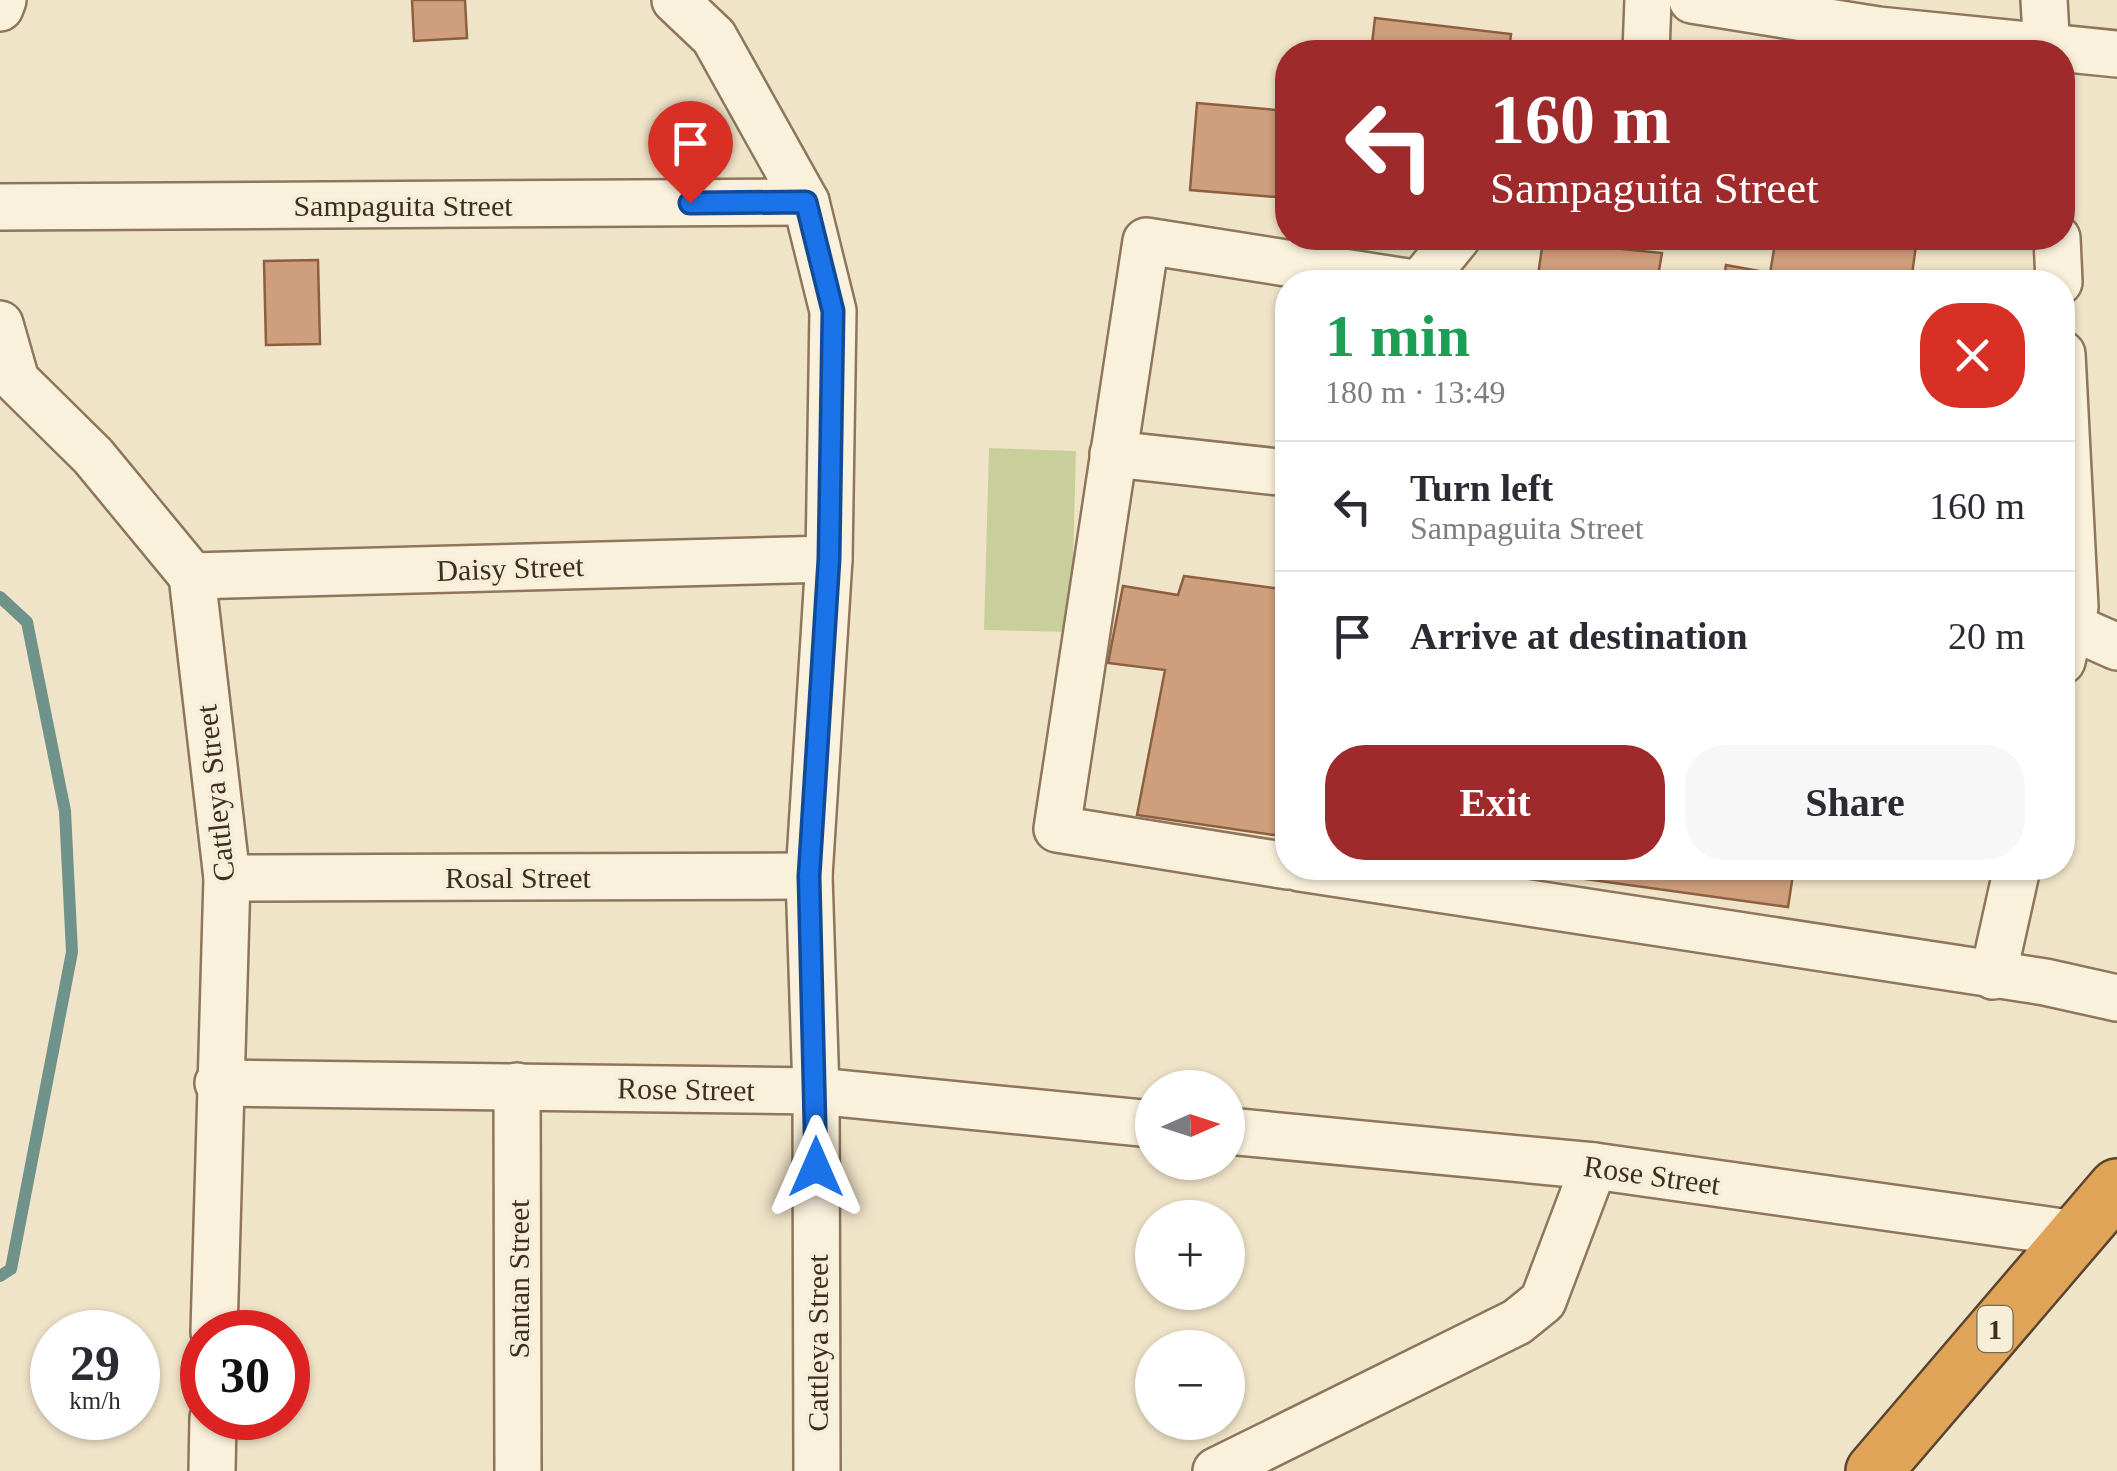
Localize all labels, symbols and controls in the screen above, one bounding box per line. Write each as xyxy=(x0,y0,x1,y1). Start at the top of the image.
icon: left xyxy=(1325,80,1455,210)
text: 160 m xyxy=(1490,81,1671,158)
pin xyxy=(648,101,733,204)
icon: arrive xyxy=(663,116,718,171)
text: Sampaguita Street xyxy=(1490,163,1819,213)
street label: Sampaguita Street xyxy=(293,189,513,222)
text: 1 min xyxy=(1325,303,1470,369)
button: close xyxy=(1920,303,2025,408)
text: 180 m · 13:49 xyxy=(1325,374,1505,410)
text: Turn left xyxy=(1410,467,1553,509)
icon: left xyxy=(1325,479,1380,534)
text: 160 m xyxy=(1929,485,2025,527)
text: Sampaguita Street xyxy=(1410,510,1644,546)
street label: Daisy Street xyxy=(436,549,585,587)
icon: arrive xyxy=(1325,609,1380,664)
text: Arrive at destination xyxy=(1410,615,1748,657)
text: 20 m xyxy=(1948,615,2025,657)
street label: Cattleya Street xyxy=(189,702,241,883)
button: Exit xyxy=(1325,745,1665,860)
button: Share xyxy=(1685,745,2025,860)
street label: Rosal Street xyxy=(445,861,592,894)
north arrow xyxy=(1135,1070,1245,1180)
map controls xyxy=(1135,1070,1245,1440)
street label: Rose Street xyxy=(617,1071,756,1107)
position arrow xyxy=(764,1115,868,1219)
street label: Rose Street xyxy=(1582,1149,1723,1201)
street label: Santan Street xyxy=(502,1199,535,1359)
button: + xyxy=(1135,1200,1245,1310)
street label: Cattleya Street xyxy=(801,1254,834,1432)
road number: 1 xyxy=(1978,1306,2012,1352)
speed limit sign: 30 xyxy=(180,1310,310,1440)
button: − xyxy=(1135,1330,1245,1440)
text: 29 xyxy=(70,1335,120,1391)
text: km/h xyxy=(69,1387,121,1414)

